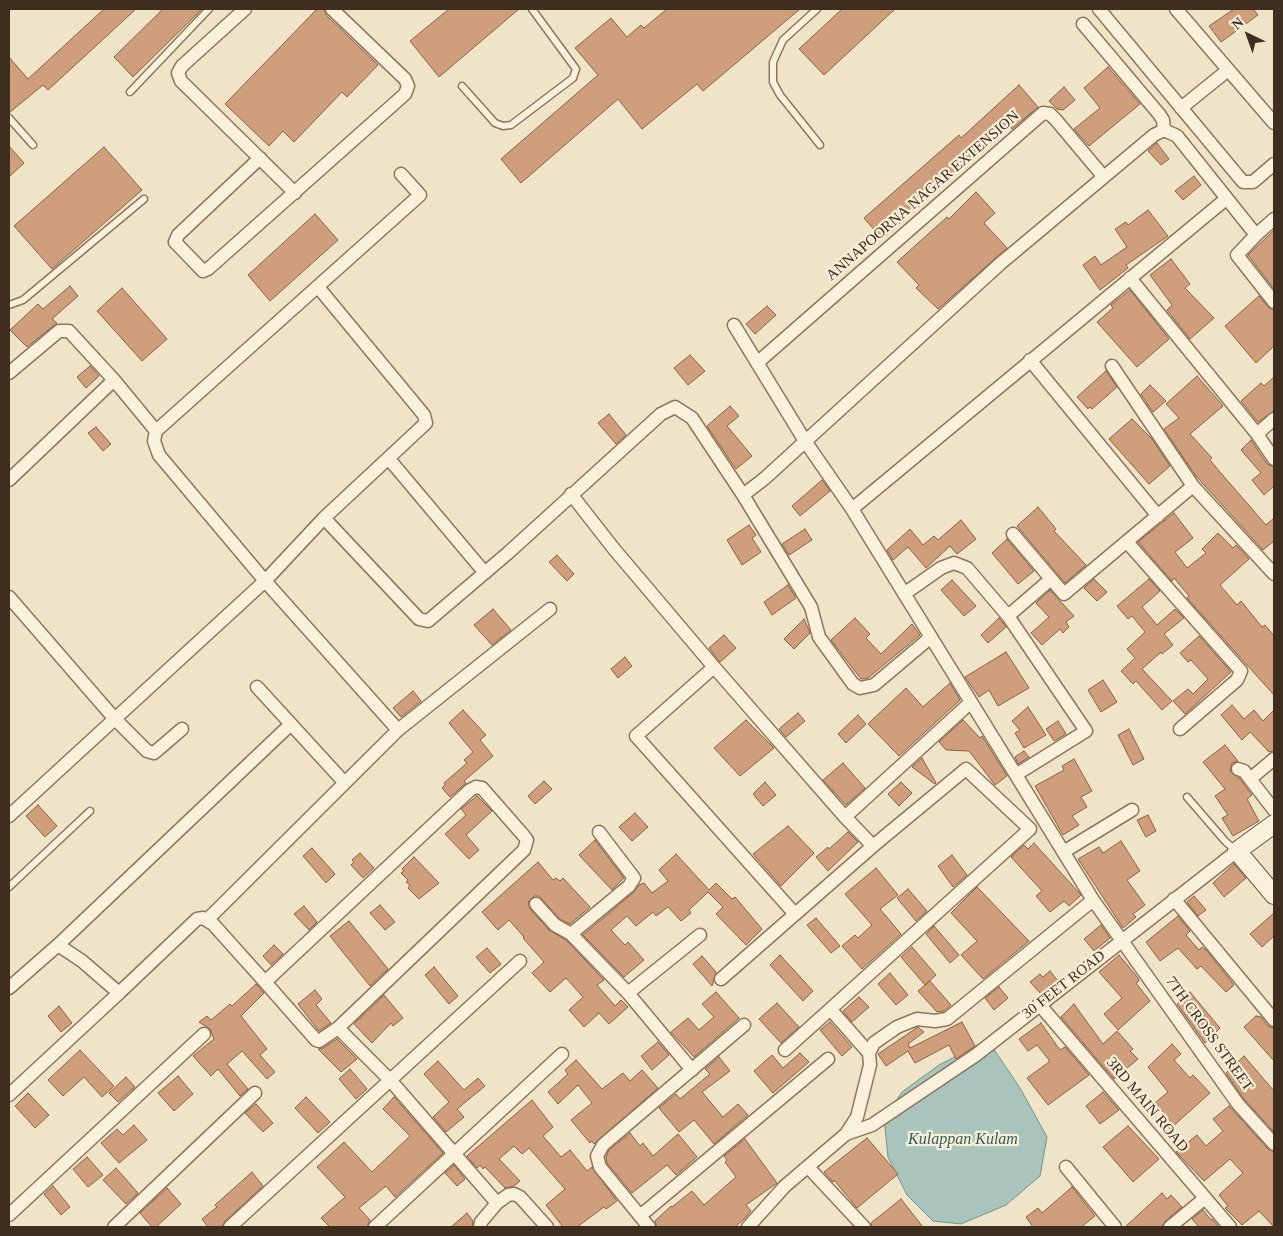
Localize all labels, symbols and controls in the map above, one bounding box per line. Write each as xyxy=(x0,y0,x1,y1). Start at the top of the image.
north arrow xyxy=(1223,10,1273,60)
text: N xyxy=(1229,15,1246,32)
street label: ANNAPOORNA NAGAR EXTENSION xyxy=(823,107,1023,285)
street label: 30 FEET ROAD xyxy=(1019,947,1109,1023)
street label: 7TH CROSS STREET xyxy=(1161,973,1257,1095)
street label: 3RD MAIN ROAD xyxy=(1102,1054,1192,1156)
water label: Kulappan Kulam xyxy=(908,1130,1018,1150)

